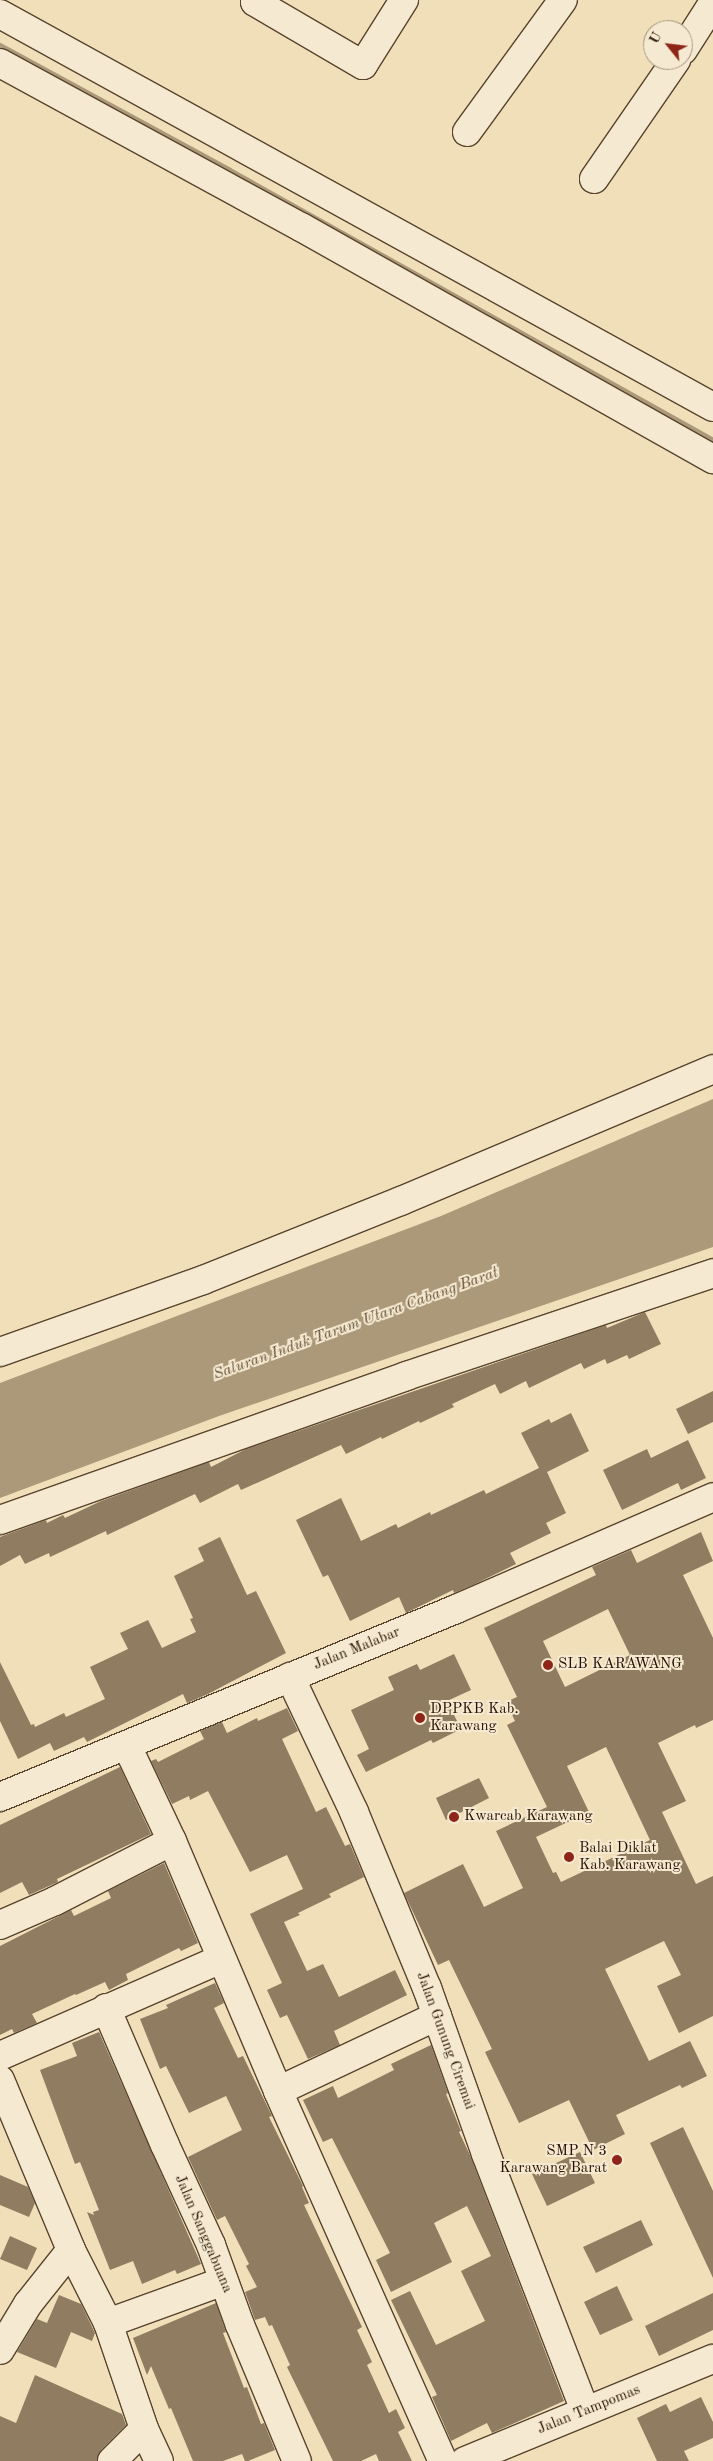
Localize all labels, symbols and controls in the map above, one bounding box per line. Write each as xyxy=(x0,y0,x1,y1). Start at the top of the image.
north arrow xyxy=(643,20,693,70)
text: U xyxy=(647,30,665,46)
water label: Saluran Induk Tarum Utara Cabang Barat xyxy=(211,1263,501,1385)
street label: Jalan Malabar xyxy=(311,1623,403,1675)
place label: SLB KARAWANG xyxy=(558,1656,682,1674)
marker: SLB KARAWANG xyxy=(542,1659,554,1671)
place label: DPPKB Kab. Karawang xyxy=(430,1700,519,1735)
marker: DPPKB Kab. Karawang xyxy=(414,1712,426,1724)
place label: Kwarcab Karawang xyxy=(464,1808,593,1826)
marker: Kwarcab Karawang xyxy=(448,1811,460,1823)
place label: Balai Diklat Kab. Karawang xyxy=(579,1839,681,1874)
marker: Balai Diklat Kab. Karawang xyxy=(563,1851,575,1863)
street label: Jalan Gunung Ciremai xyxy=(412,1970,478,2112)
place label: SMP N 3 Karawang Barat xyxy=(500,2142,607,2177)
marker: SMP N 3 Karawang Barat xyxy=(611,2154,623,2166)
street label: Jalan Sanggabuana xyxy=(170,2172,236,2296)
street label: Jalan Tampomas xyxy=(535,2381,643,2439)

